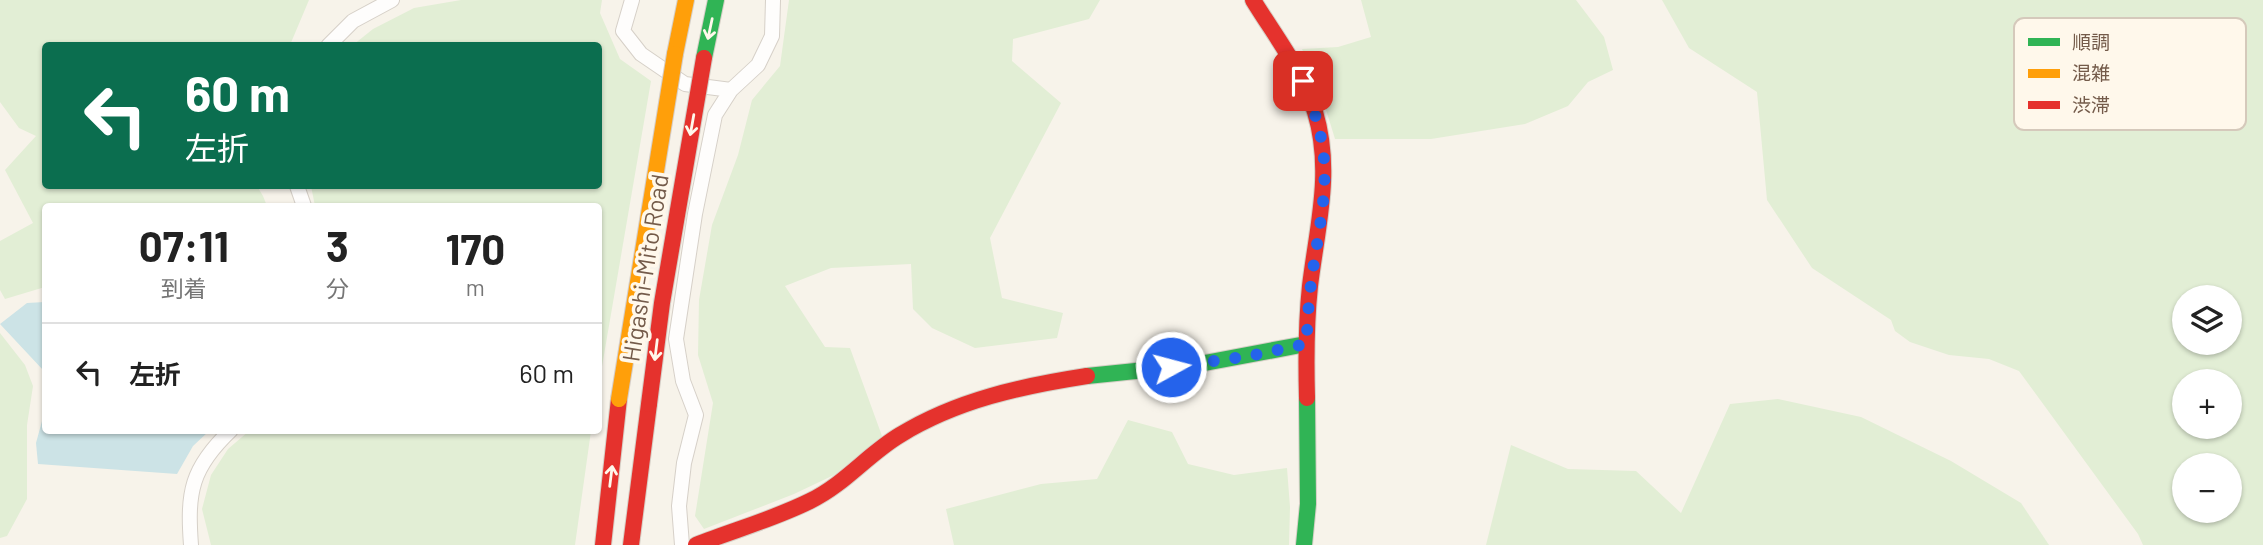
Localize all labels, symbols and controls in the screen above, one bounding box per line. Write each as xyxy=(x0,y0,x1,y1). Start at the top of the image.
one-way arrow xyxy=(702,17,716,40)
legend xyxy=(2014,18,2246,130)
text: 順調 xyxy=(2072,30,2110,53)
pin xyxy=(1273,51,1333,111)
text: 混雑 xyxy=(2072,61,2110,84)
icon: arrive xyxy=(1284,62,1322,100)
text: 60 m xyxy=(185,63,290,122)
icon: left xyxy=(70,70,161,161)
text: 渋滞 xyxy=(2072,93,2110,116)
one-way arrow xyxy=(685,113,698,136)
text: 左折 xyxy=(185,128,249,166)
street label: Higashi-Mito Road xyxy=(615,172,674,364)
text: 07:11 xyxy=(139,220,229,270)
text: 3 xyxy=(326,220,349,270)
text: 170 xyxy=(446,223,505,273)
text: m xyxy=(466,273,485,301)
text: 到着 xyxy=(161,274,207,302)
text: 分 xyxy=(326,274,349,302)
map controls xyxy=(2172,285,2242,523)
button: layers xyxy=(2172,285,2242,355)
position arrow xyxy=(1134,330,1208,404)
one-way arrow xyxy=(650,338,663,360)
icon: left xyxy=(70,353,108,391)
text: 60 m xyxy=(519,357,574,388)
text: 左折 xyxy=(129,358,181,389)
button: + xyxy=(2172,369,2242,439)
button: − xyxy=(2172,453,2242,523)
one-way arrow xyxy=(604,465,617,488)

